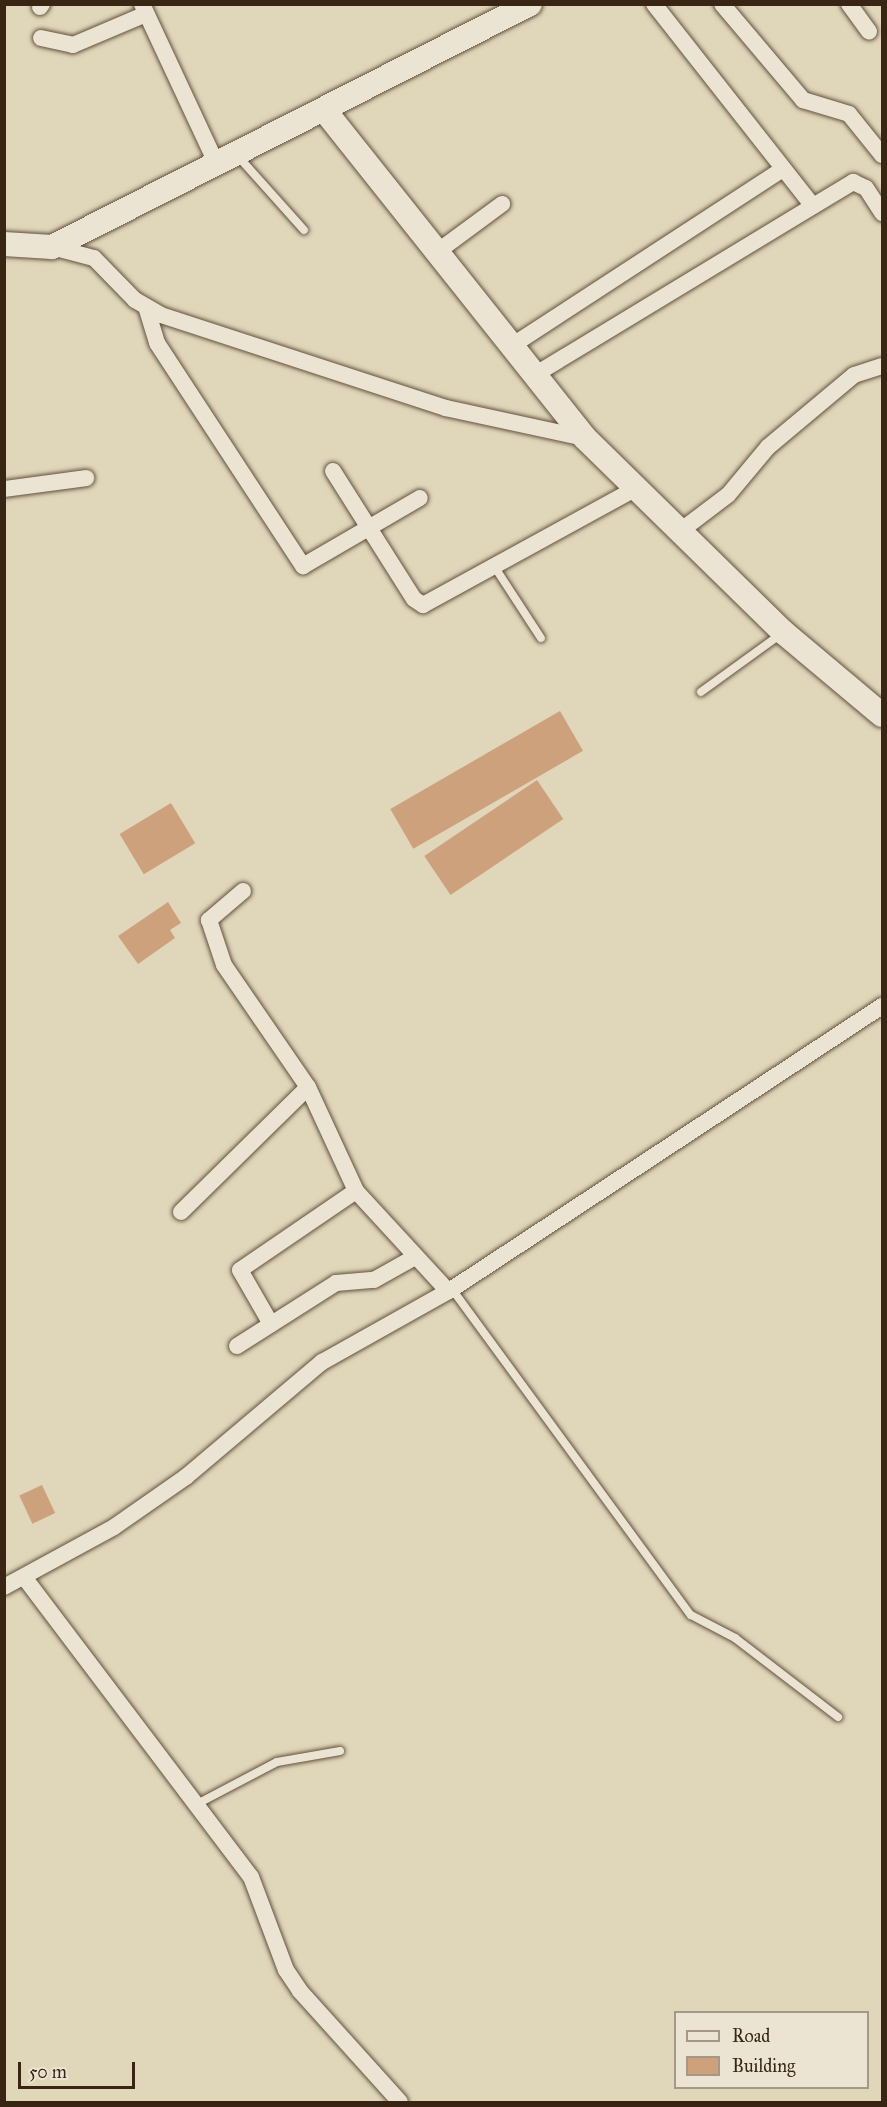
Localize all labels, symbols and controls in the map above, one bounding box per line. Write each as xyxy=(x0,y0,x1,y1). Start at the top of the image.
legend xyxy=(674,2011,869,2089)
text: Road xyxy=(732,2025,770,2047)
scale bar xyxy=(21,2050,138,2088)
text: Building xyxy=(732,2055,795,2077)
text: 50 m xyxy=(29,2061,67,2083)

